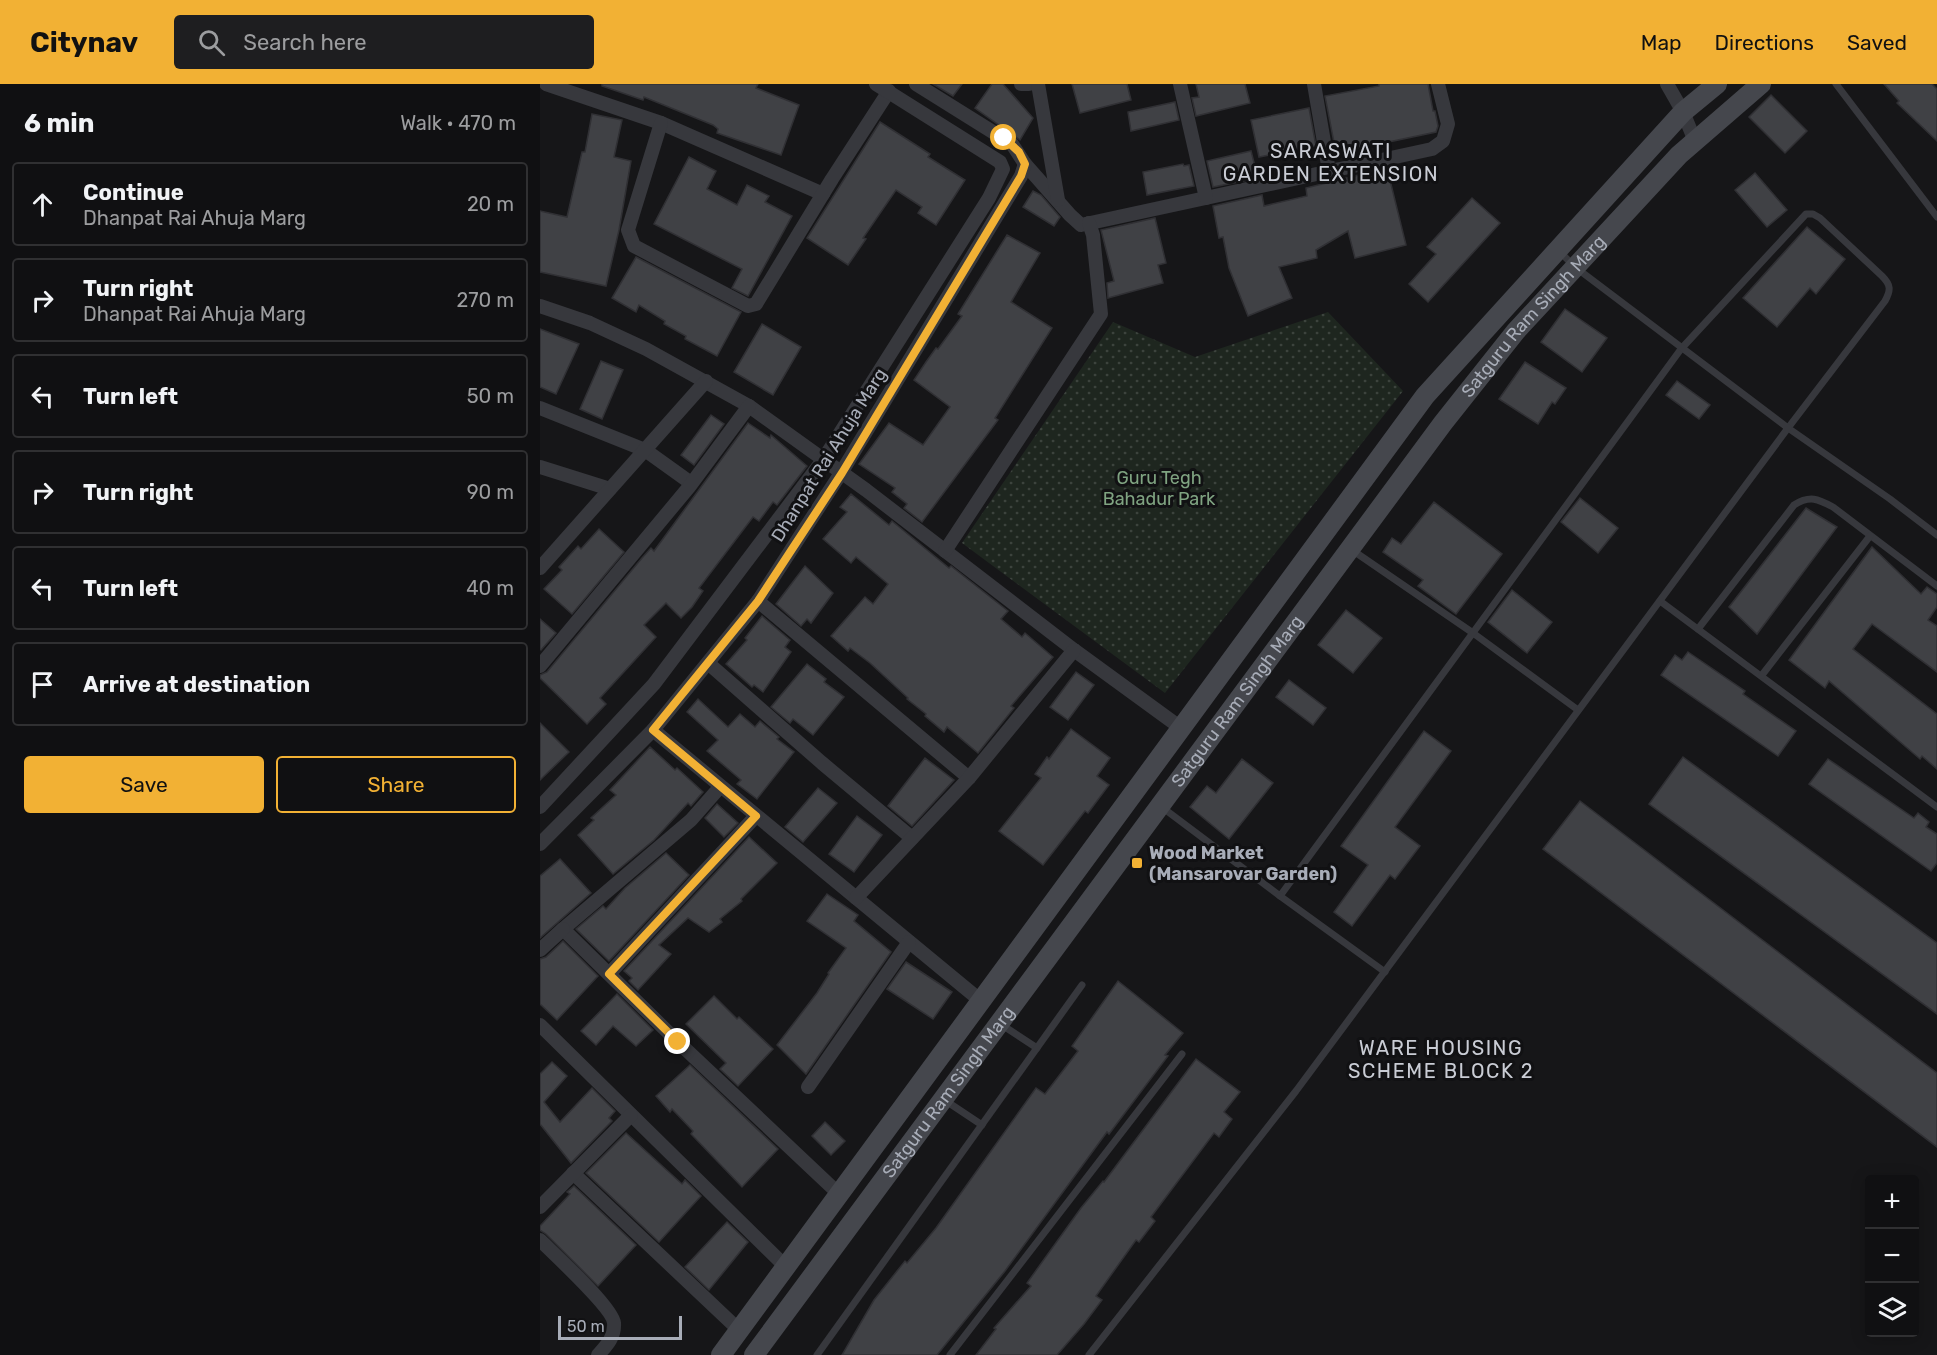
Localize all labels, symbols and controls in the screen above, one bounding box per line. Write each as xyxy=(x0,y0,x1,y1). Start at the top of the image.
search box xyxy=(174,15,594,69)
text: Citynav xyxy=(30,26,138,59)
icon: search xyxy=(195,26,228,59)
text: Search here xyxy=(243,29,367,56)
text: Map xyxy=(1641,30,1682,55)
text: Directions xyxy=(1715,30,1814,55)
text: Saved xyxy=(1847,30,1907,55)
text: 6 min xyxy=(24,108,94,139)
text: Walk · 470 m xyxy=(400,111,516,135)
route start xyxy=(990,124,1016,150)
district label: SARASWATI GARDEN EXTENSION xyxy=(1223,139,1439,186)
text: Continue xyxy=(83,179,184,206)
icon: ahead xyxy=(26,188,59,221)
text: 20 m xyxy=(467,192,514,216)
text: Dhanpat Rai Ahuja Marg xyxy=(83,206,306,230)
street label: Satguru Ram Singh Marg xyxy=(1457,231,1610,402)
text: Turn right xyxy=(83,275,193,302)
icon: right xyxy=(26,284,59,317)
text: 270 m xyxy=(457,288,514,312)
text: Dhanpat Rai Ahuja Marg xyxy=(83,302,306,326)
street label: Dhanpat Rai Ahuja Marg xyxy=(766,364,892,546)
icon: left xyxy=(26,380,59,413)
text: Turn left xyxy=(83,383,178,410)
text: 50 m xyxy=(467,384,514,408)
park label: Guru Tegh Bahadur Park xyxy=(1103,467,1216,510)
icon: right xyxy=(26,476,59,509)
text: Turn right xyxy=(83,479,193,506)
text: 90 m xyxy=(467,480,514,504)
icon: left xyxy=(26,572,59,605)
text: Turn left xyxy=(83,575,178,602)
text: 40 m xyxy=(466,576,514,600)
street label: Satguru Ram Singh Marg xyxy=(1167,611,1308,792)
icon: arrive xyxy=(26,668,59,701)
text: Arrive at destination xyxy=(83,671,310,698)
button: Save xyxy=(24,756,264,813)
button: Share xyxy=(276,756,516,813)
place label: Wood Market (Mansarovar Garden) xyxy=(1149,842,1337,885)
marker: Wood Market (Mansarovar Garden) xyxy=(1130,856,1144,870)
street label: Satguru Ram Singh Marg xyxy=(878,1002,1019,1182)
route end xyxy=(664,1028,690,1054)
district label: WARE HOUSING SCHEME BLOCK 2 xyxy=(1348,1036,1534,1083)
map controls xyxy=(1865,1175,1919,1337)
button: + xyxy=(1865,1175,1919,1229)
button: − xyxy=(1865,1229,1919,1283)
button: layers xyxy=(1865,1283,1919,1337)
scale bar xyxy=(558,1313,682,1340)
text: 50 m xyxy=(567,1317,605,1336)

